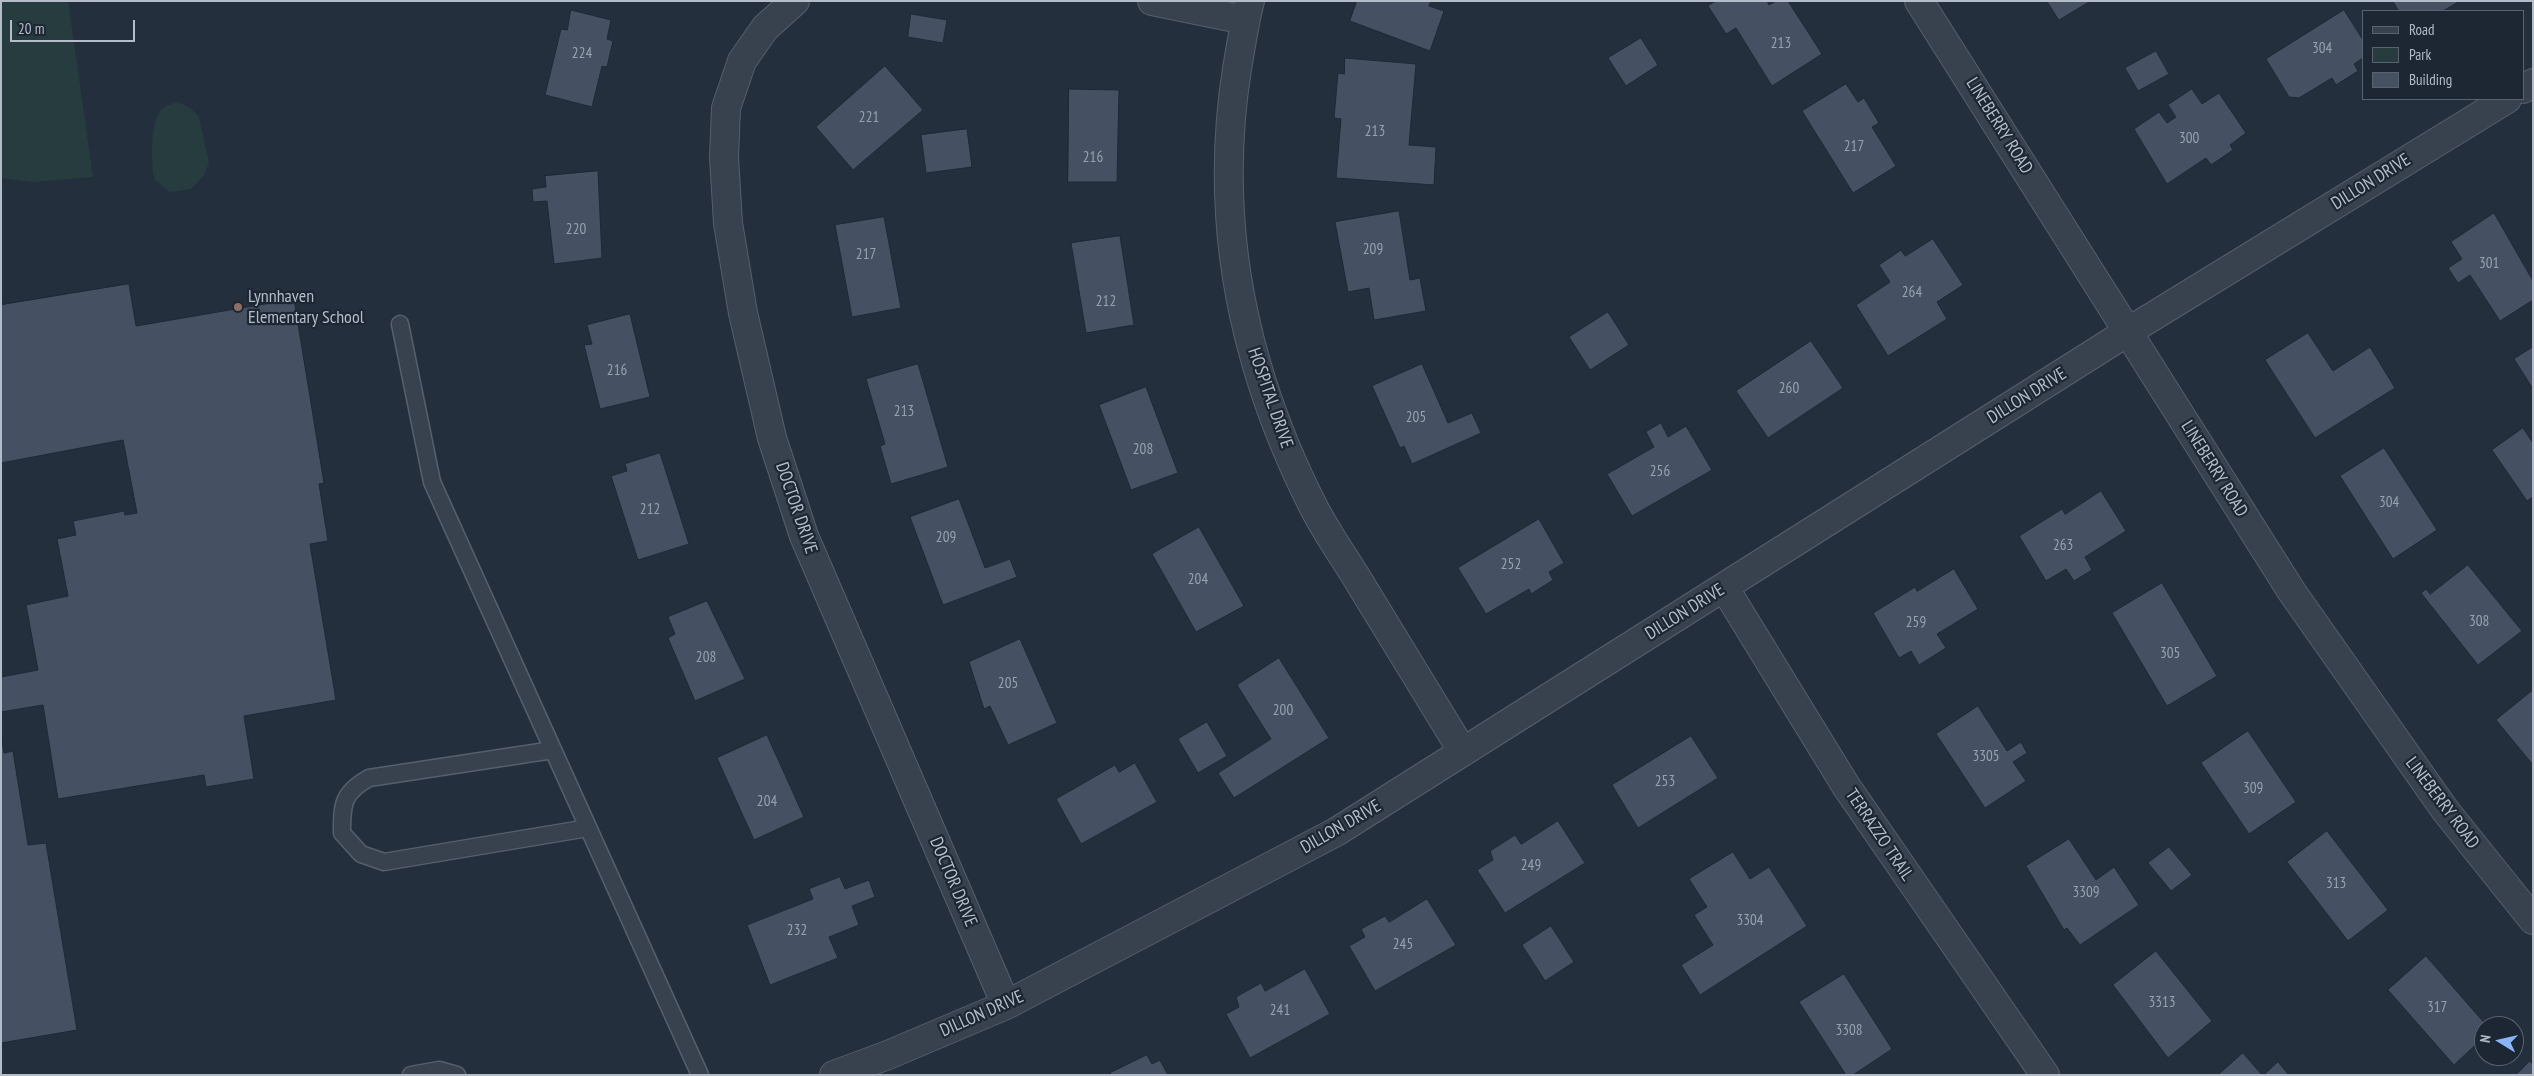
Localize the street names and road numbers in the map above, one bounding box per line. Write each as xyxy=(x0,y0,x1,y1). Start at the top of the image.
street label: LINEBERRY ROAD xyxy=(1961,74,2037,178)
street label: DILLON DRIVE xyxy=(2327,149,2415,215)
street label: HOSPITAL DRIVE xyxy=(1243,345,1297,451)
street label: DILLON DRIVE xyxy=(1983,363,2071,429)
street label: LINEBERRY ROAD xyxy=(2176,417,2252,521)
street label: DOCTOR DRIVE xyxy=(770,459,822,557)
street label: DILLON DRIVE xyxy=(1641,579,1729,645)
street label: LINEBERRY ROAD xyxy=(2400,753,2484,853)
street label: TERRAZZO TRAIL xyxy=(1840,785,1918,885)
street label: DILLON DRIVE xyxy=(1297,795,1385,859)
street label: DOCTOR DRIVE xyxy=(924,834,982,930)
street label: DILLON DRIVE xyxy=(937,986,1027,1042)

